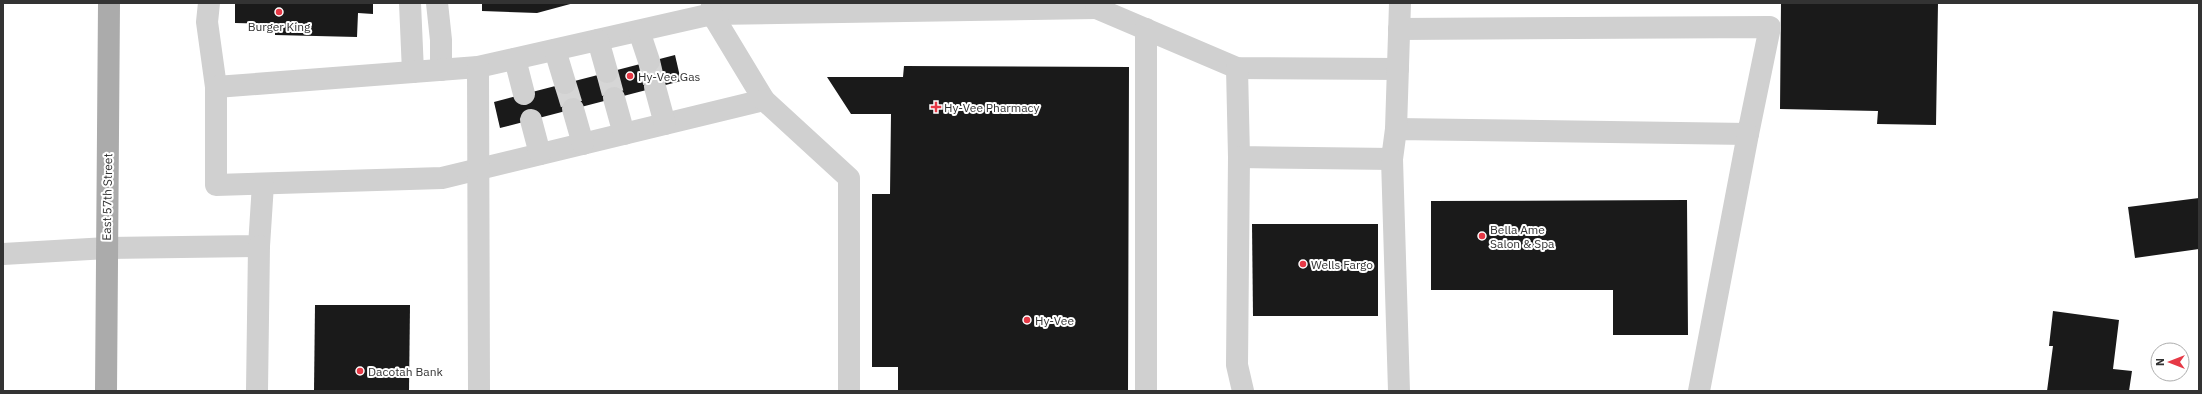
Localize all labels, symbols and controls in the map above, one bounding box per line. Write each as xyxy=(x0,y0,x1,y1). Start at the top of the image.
marker: Burger King xyxy=(274,7,284,17)
place label: Burger King xyxy=(248,19,311,34)
place label: Hy-Vee Gas xyxy=(638,69,701,84)
marker: Hy-Vee Gas xyxy=(625,71,635,81)
place label: Hy-Vee Pharmacy xyxy=(944,100,1040,115)
marker: Hy-Vee Pharmacy xyxy=(931,102,941,112)
street label: East 57th Street xyxy=(99,153,115,241)
place label: Bella Ame Salon & Spa xyxy=(1490,222,1555,251)
marker: Bella Ame Salon & Spa xyxy=(1477,231,1487,241)
place label: Wells Fargo xyxy=(1311,257,1373,272)
marker: Wells Fargo xyxy=(1298,259,1308,269)
place label: Hy-Vee xyxy=(1035,313,1074,328)
marker: Hy-Vee xyxy=(1022,315,1032,325)
north arrow xyxy=(2150,342,2190,382)
text: N xyxy=(2153,358,2167,366)
place label: Dacotah Bank xyxy=(368,364,443,379)
marker: Dacotah Bank xyxy=(355,366,365,376)

